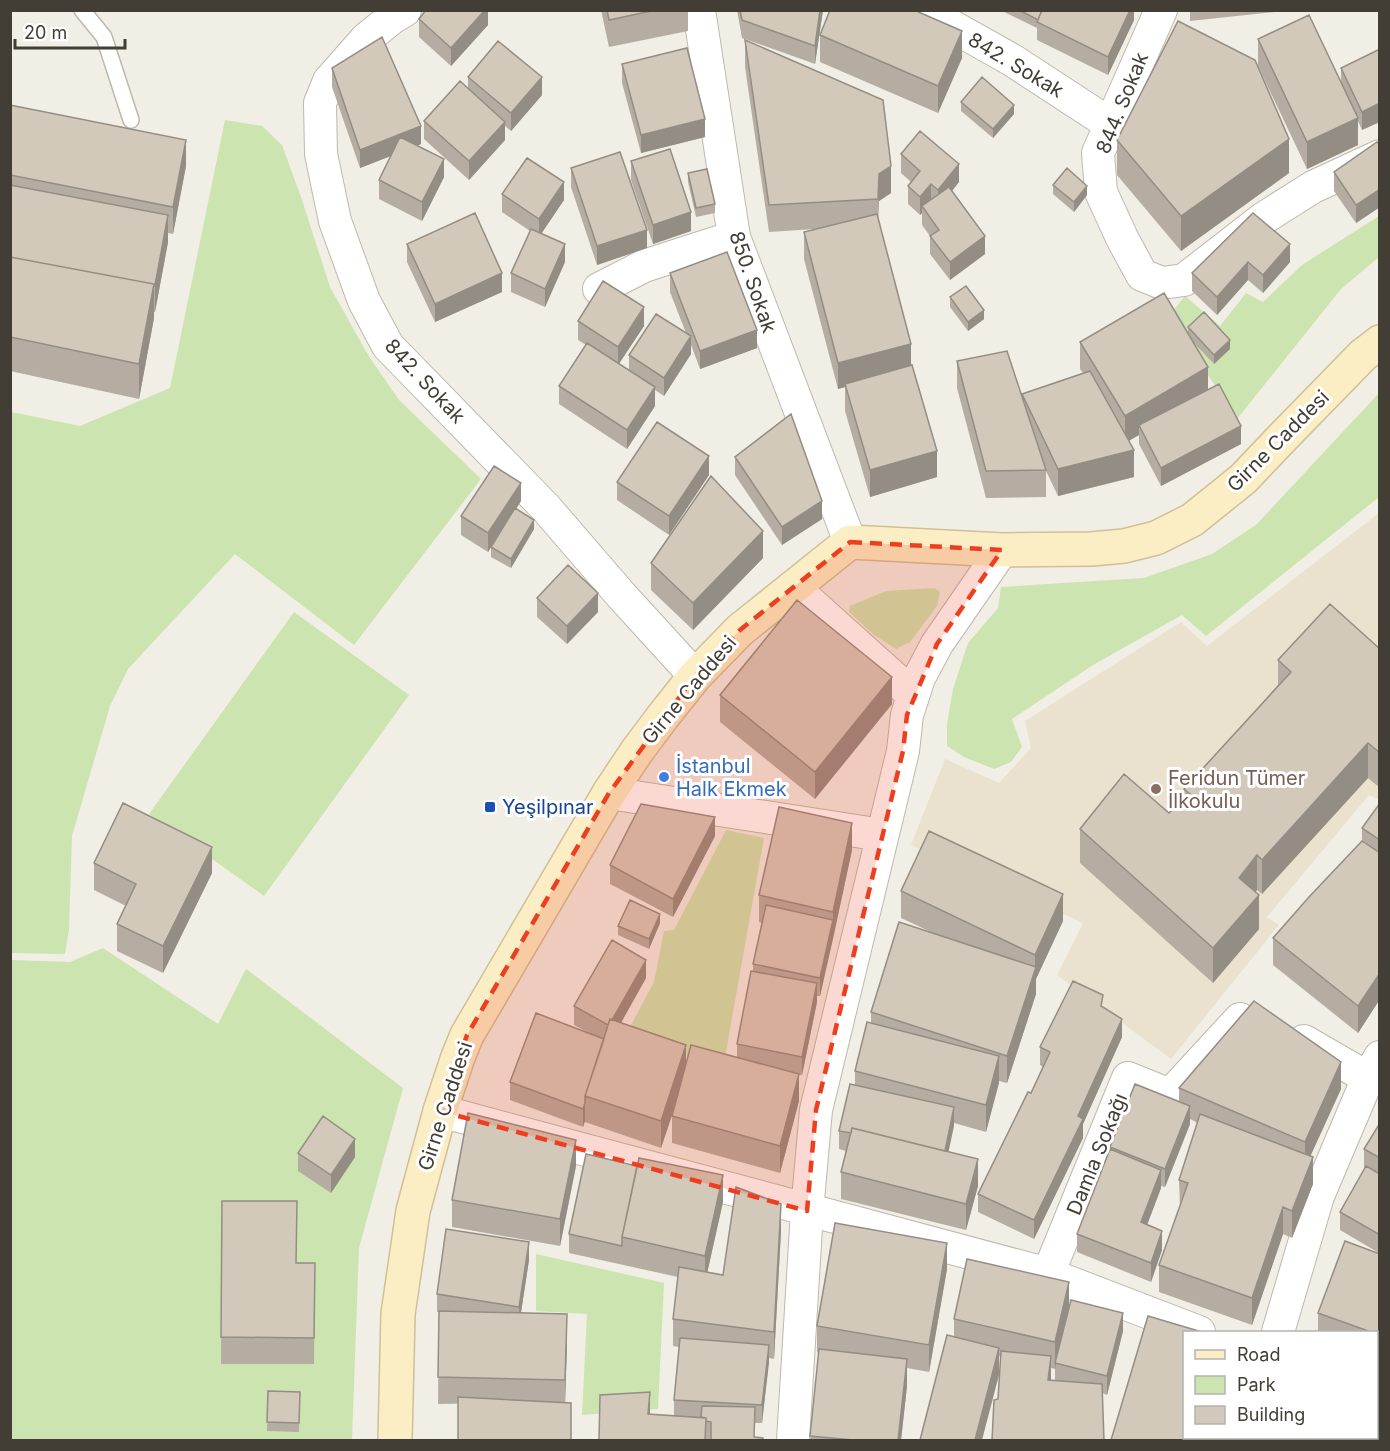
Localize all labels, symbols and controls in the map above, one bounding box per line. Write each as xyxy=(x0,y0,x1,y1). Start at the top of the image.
scale bar xyxy=(15,12,124,50)
text: 20 m xyxy=(24,22,67,43)
street label: 842. Sokak xyxy=(964,27,1068,103)
street label: 844. Sokak xyxy=(1091,49,1153,157)
street label: 850. Sokak xyxy=(724,228,782,336)
street label: 842. Sokak xyxy=(380,334,470,428)
street label: Girne Caddesi xyxy=(1222,385,1334,497)
street label: Girne Caddesi xyxy=(637,631,741,749)
place label: İstanbul Halk Ekmek xyxy=(676,753,787,801)
place label: Feridun Tümer İlkokulu xyxy=(1168,766,1306,813)
marker: İstanbul Halk Ekmek xyxy=(657,770,671,784)
marker: Feridun Tümer İlkokulu xyxy=(1149,782,1163,796)
place label: Yeşilpınar xyxy=(502,795,594,819)
marker: Yeşilpınar xyxy=(483,800,497,814)
street label: Girne Caddesi xyxy=(413,1039,477,1173)
street label: Damla Sokağı xyxy=(1062,1090,1132,1218)
legend xyxy=(1183,1331,1378,1439)
text: Road xyxy=(1237,1344,1280,1365)
text: Park xyxy=(1237,1374,1276,1395)
text: Building xyxy=(1237,1404,1305,1425)

